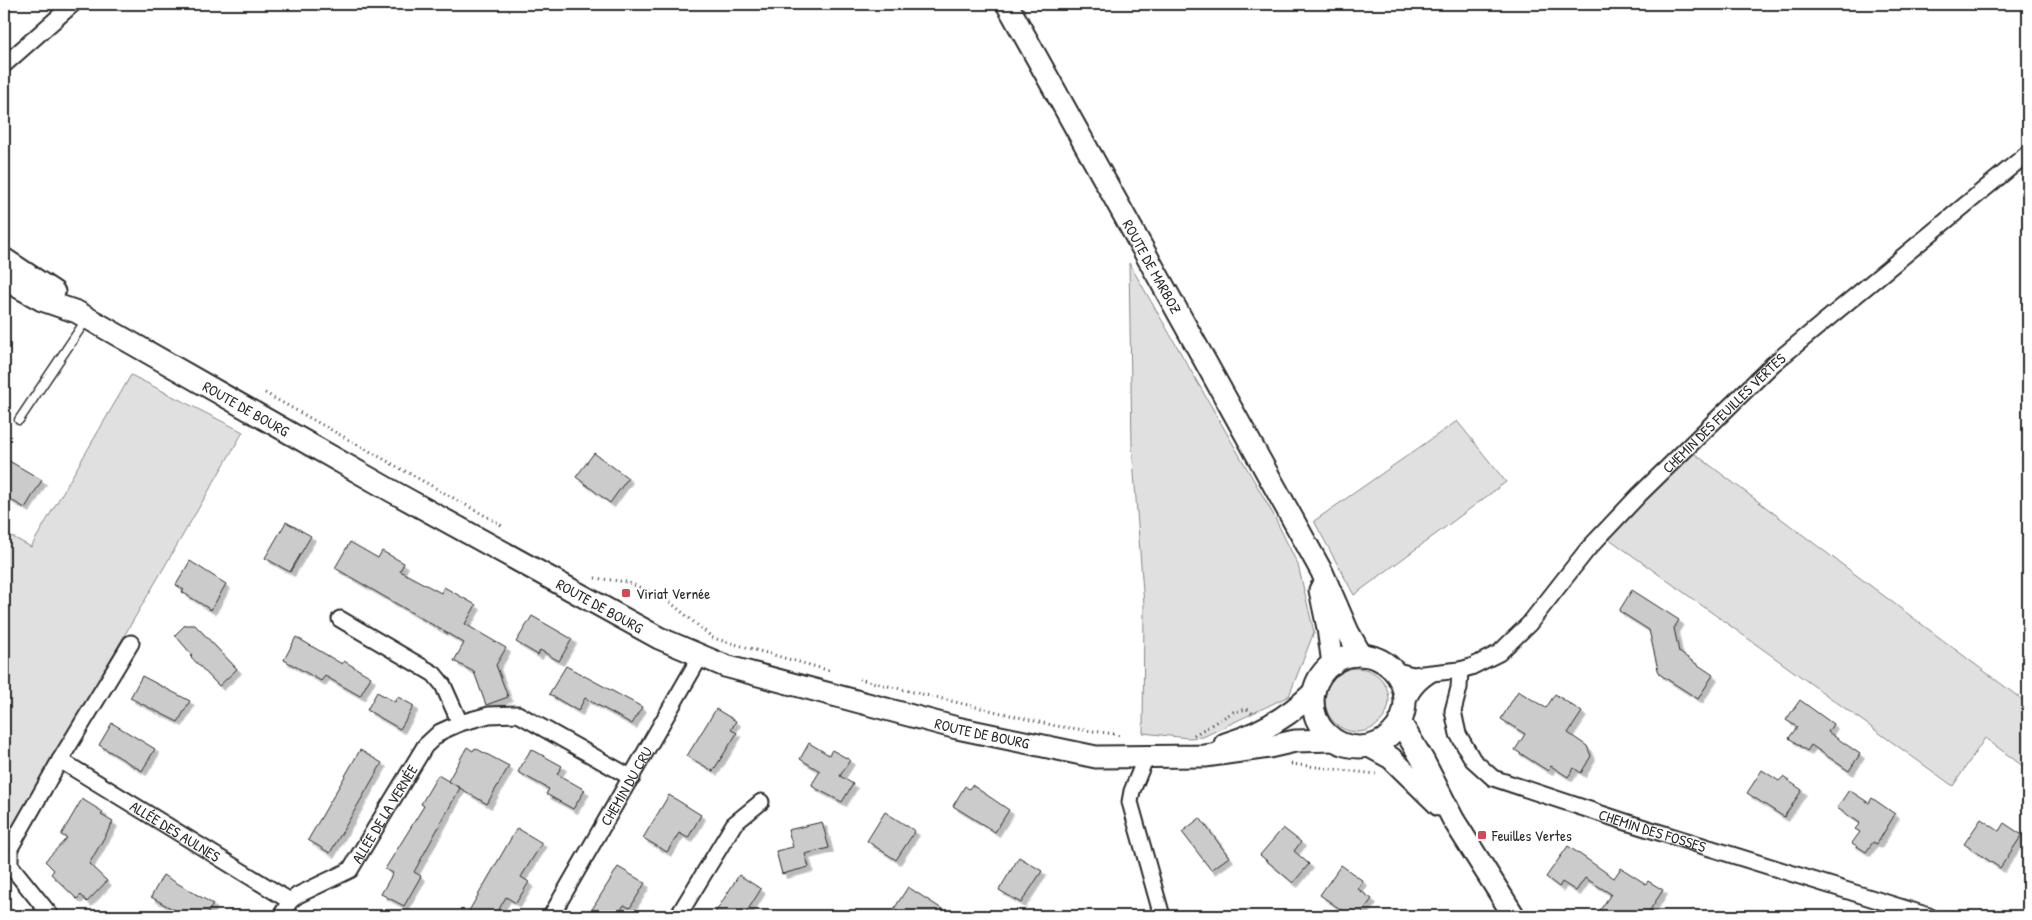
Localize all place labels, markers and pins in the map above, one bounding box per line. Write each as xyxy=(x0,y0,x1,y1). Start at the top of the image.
place label: Viriat Vernée xyxy=(636,583,710,604)
marker: Viriat Vernée xyxy=(620,587,632,599)
place label: Feuilles Vertes xyxy=(1491,825,1572,846)
marker: Feuilles Vertes xyxy=(1476,829,1488,841)

